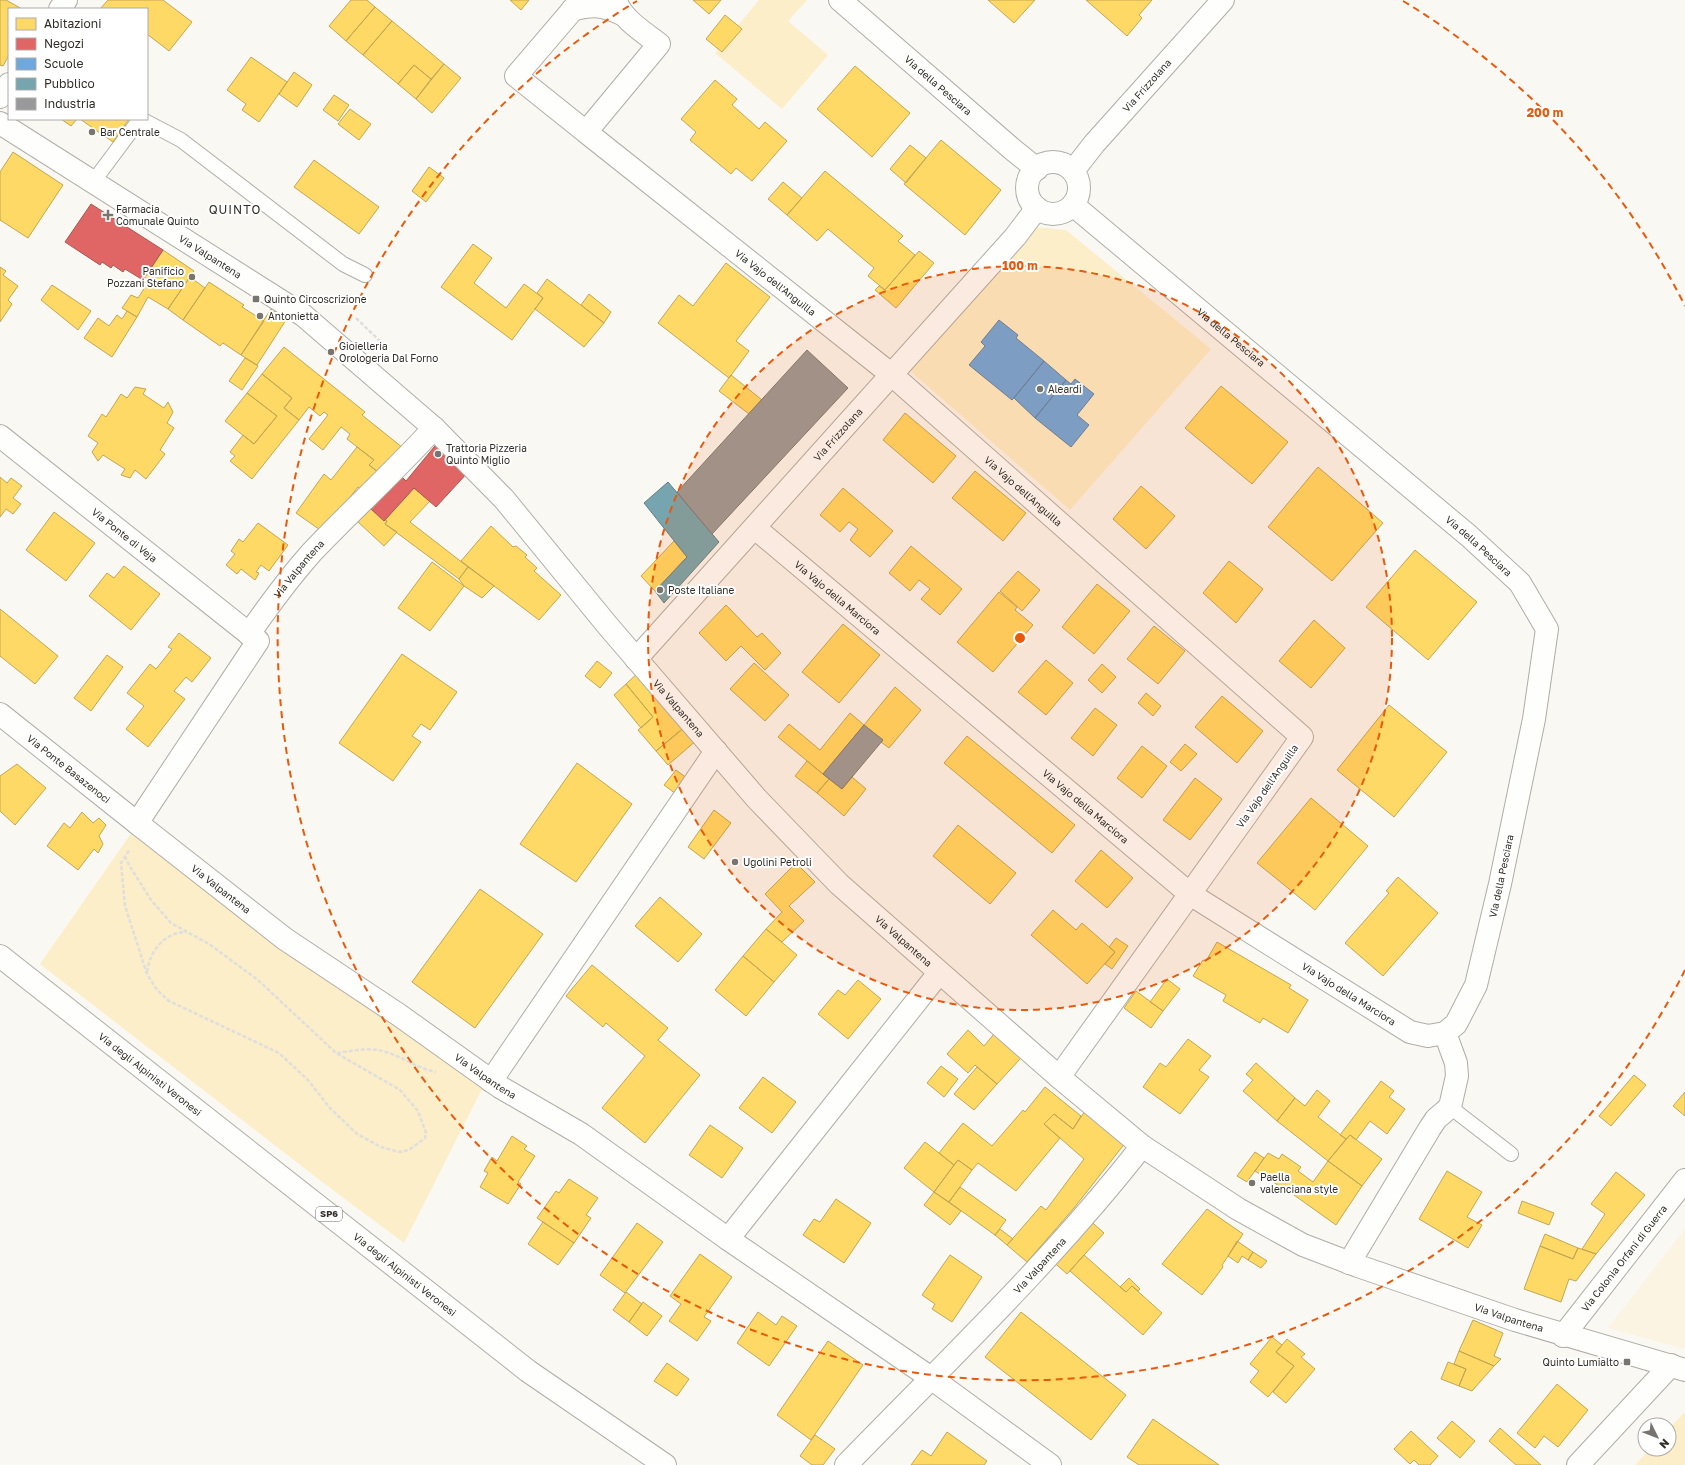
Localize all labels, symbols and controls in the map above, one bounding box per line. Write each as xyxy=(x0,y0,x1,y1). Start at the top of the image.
legend xyxy=(8,8,148,120)
text: Abitazioni xyxy=(44,16,101,31)
text: Negozi xyxy=(44,36,84,51)
street label: Via della Pesciara xyxy=(902,53,974,117)
text: Scuole xyxy=(44,56,83,71)
street label: Via Frizzolana xyxy=(1120,56,1173,114)
text: Pubblico xyxy=(44,76,95,91)
text: Industria xyxy=(44,96,96,111)
text: 200 m xyxy=(1527,105,1563,120)
place label: Bar Centrale xyxy=(100,126,160,138)
marker: Bar Centrale xyxy=(87,127,97,137)
district label: QUINTO xyxy=(209,202,261,217)
place label: Farmacia Comunale Quinto xyxy=(116,203,199,227)
marker: Farmacia Comunale Quinto xyxy=(103,210,113,220)
street label: Via Valpantena xyxy=(177,232,244,281)
street label: Via Vajo dell'Anguilla xyxy=(733,247,818,318)
text: 100 m xyxy=(1002,258,1038,273)
place label: Panificio Pozzani Stefano xyxy=(107,265,184,289)
marker: Panificio Pozzani Stefano xyxy=(187,272,197,282)
place label: Quinto Circoscrizione xyxy=(264,293,367,305)
marker: Quinto Circoscrizione xyxy=(251,294,261,304)
street label: Via della Pesciara xyxy=(1195,305,1267,369)
place label: Antonietta xyxy=(268,310,319,322)
marker: Antonietta xyxy=(255,311,265,321)
place label: Gioielleria Orologeria Dal Forno xyxy=(339,340,438,364)
marker: Gioielleria Orologeria Dal Forno xyxy=(326,347,336,357)
place label: Aleardi xyxy=(1048,383,1082,395)
marker: Aleardi xyxy=(1035,384,1045,394)
street label: Via Frizzolana xyxy=(811,405,865,463)
place label: Trattoria Pizzeria Quinto Miglio xyxy=(446,442,527,466)
marker: Trattoria Pizzeria Quinto Miglio xyxy=(433,449,443,459)
street label: Via Vajo dell'Anguilla xyxy=(982,453,1065,528)
street label: Via Ponte di Veja xyxy=(89,505,160,564)
street label: Via della Pesciara xyxy=(1443,513,1514,579)
street label: Via Valpantena xyxy=(271,537,326,600)
street label: Via Vajo della Marciora xyxy=(792,558,883,637)
place label: Poste Italiane xyxy=(668,584,735,596)
marker: Poste Italiane xyxy=(655,585,665,595)
centre of rings xyxy=(1013,631,1027,645)
street label: Via Valpantena xyxy=(651,677,707,739)
street label: Via Ponte Basazenoci xyxy=(25,732,113,806)
street label: Via Vajo dell'Anguilla xyxy=(1234,742,1300,830)
street label: Via Vajo della Marciora xyxy=(1040,767,1131,846)
street label: Via della Pesciara xyxy=(1486,833,1516,919)
place label: Ugolini Petroli xyxy=(743,856,812,868)
marker: Ugolini Petroli xyxy=(730,857,740,867)
street label: Via Valpantena xyxy=(189,862,253,916)
street label: Via Valpantena xyxy=(873,912,935,969)
street label: Via Vajo della Marciora xyxy=(1300,960,1398,1028)
street label: Via degli Alpinisti Veronesi xyxy=(96,1030,204,1118)
street label: Via Valpantena xyxy=(452,1051,518,1101)
place label: Paella valenciana style xyxy=(1260,1171,1338,1195)
marker: Paella valenciana style xyxy=(1247,1178,1257,1188)
street label: Via Colonia Orfani di Guerra xyxy=(1579,1202,1669,1314)
road number: SP6 xyxy=(316,1207,342,1221)
street label: Via degli Alpinisti Veronesi xyxy=(351,1230,459,1318)
street label: Via Valpantena xyxy=(1011,1235,1068,1296)
street label: Via Valpantena xyxy=(1473,1300,1545,1334)
place label: Quinto Lumialto xyxy=(1543,1356,1619,1368)
marker: Quinto Lumialto xyxy=(1622,1357,1632,1367)
north arrow xyxy=(1637,1417,1677,1457)
text: N xyxy=(1657,1437,1672,1452)

